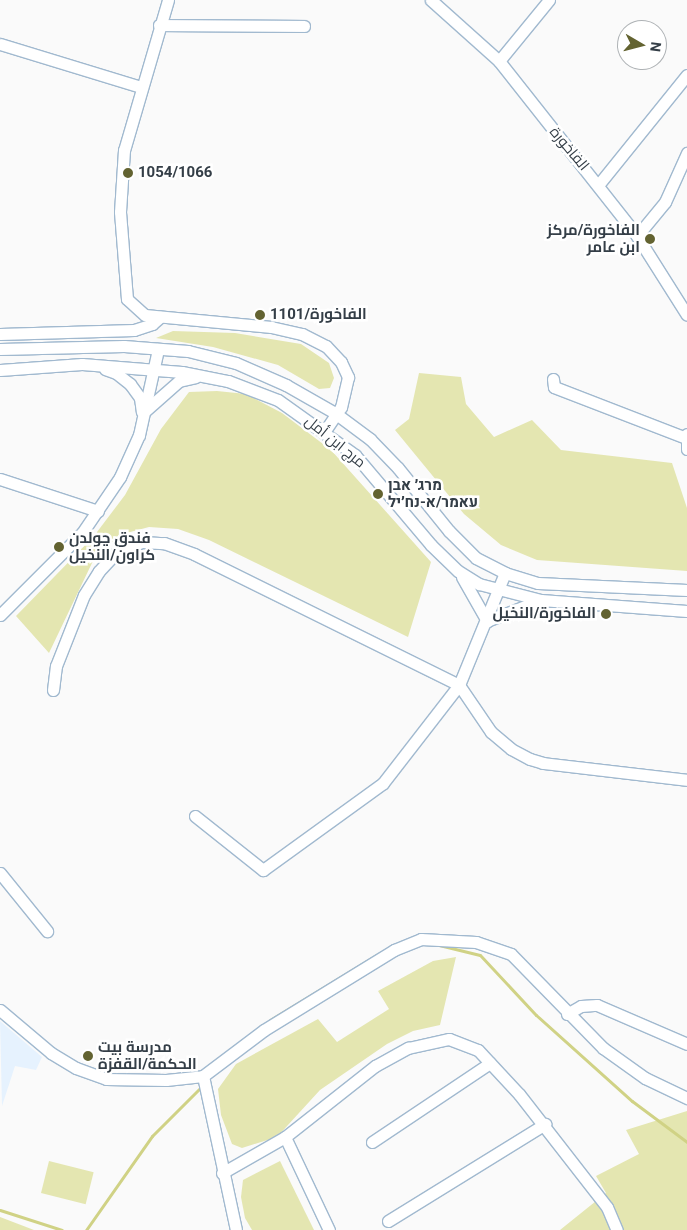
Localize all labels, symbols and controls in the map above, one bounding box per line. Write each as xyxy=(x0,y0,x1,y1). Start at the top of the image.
north arrow xyxy=(617,20,667,70)
text: N xyxy=(647,41,664,53)
street label: الفاخورة xyxy=(545,123,593,175)
place label: 1054/1066 xyxy=(138,164,212,182)
marker: 1054/1066 xyxy=(122,167,134,179)
place label: الفاخورة/مركز ابن عامر xyxy=(547,221,640,256)
marker: الفاخورة/مركز ابن عامر xyxy=(644,233,656,245)
place label: الفاخورة/1101 xyxy=(270,306,367,324)
marker: الفاخورة/1101 xyxy=(254,309,266,321)
street label: مرج ابن أمل xyxy=(301,412,369,472)
place label: מרג׳ אבן עאמר/א-נח׳יל xyxy=(388,476,478,511)
marker: מרג׳ אבן עאמר/א-נח׳יל xyxy=(372,488,384,500)
place label: فندق چولدن كراون/النخيل xyxy=(69,529,155,564)
marker: فندق چولدن كراون/النخيل xyxy=(53,541,65,553)
place label: الفاخورة/النخيل xyxy=(492,605,596,623)
marker: الفاخورة/النخيل xyxy=(600,608,612,620)
place label: مدرسة بيت الحكمة/القفزة xyxy=(98,1038,197,1073)
marker: مدرسة بيت الحكمة/القفزة xyxy=(82,1050,94,1062)

